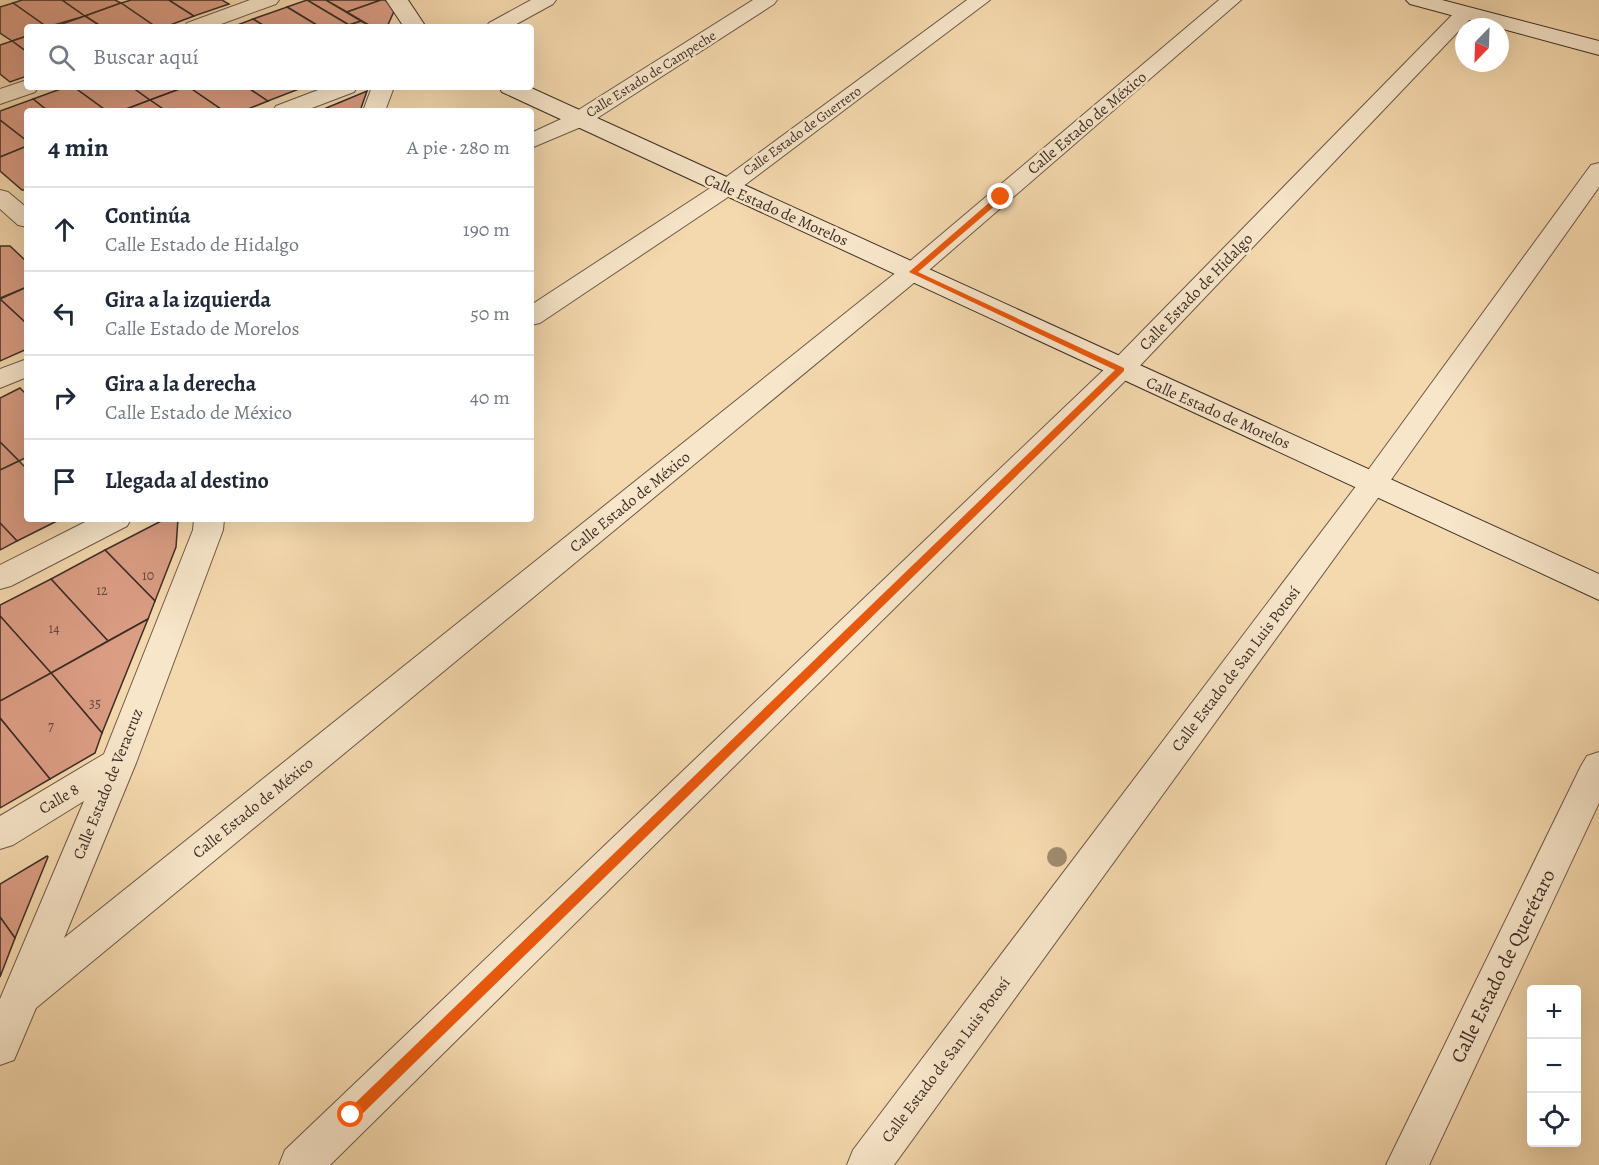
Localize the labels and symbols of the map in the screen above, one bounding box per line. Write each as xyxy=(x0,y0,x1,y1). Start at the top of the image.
north arrow xyxy=(1455,18,1509,72)
street label: Calle Estado de Campeche xyxy=(582,26,720,122)
street label: Calle Estado de México xyxy=(1023,66,1151,180)
street label: Calle Estado de Guerrero xyxy=(739,82,865,180)
street label: Calle Estado de Morelos xyxy=(700,168,852,252)
route end xyxy=(987,183,1013,209)
street label: Calle Estado de Hidalgo xyxy=(1134,228,1258,355)
street label: Calle Estado de Morelos xyxy=(1142,371,1294,455)
street label: Calle Estado de México xyxy=(565,446,695,558)
house number: 10 xyxy=(142,566,154,585)
house number: 12 xyxy=(96,581,108,600)
street label: Calle Estado de San Luis Potosí xyxy=(1167,582,1305,756)
house number: 14 xyxy=(48,619,60,638)
house number: 35 xyxy=(89,694,101,713)
street label: Calle Estado de Veracruz xyxy=(68,705,148,863)
house number: 7 xyxy=(48,717,54,736)
street label: Calle Estado de México xyxy=(188,752,318,864)
street label: Calle 8 xyxy=(35,778,83,820)
street label: Calle Estado de Querétaro xyxy=(1444,865,1562,1067)
street label: Calle Estado de San Luis Potosí xyxy=(877,973,1015,1147)
route start xyxy=(337,1101,363,1127)

